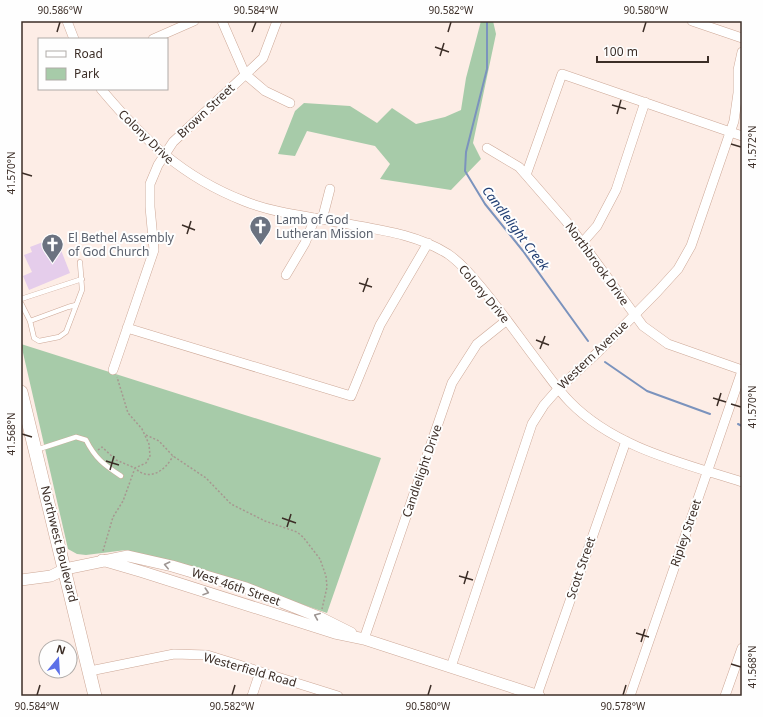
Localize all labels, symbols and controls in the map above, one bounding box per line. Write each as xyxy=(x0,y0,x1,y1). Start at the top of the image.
text: 90.586°W xyxy=(38,3,83,17)
text: 90.584°W xyxy=(234,3,279,17)
text: 90.582°W xyxy=(429,3,474,17)
text: 90.580°W xyxy=(624,3,669,17)
legend xyxy=(38,38,168,90)
scale bar xyxy=(597,38,708,64)
text: 100 m xyxy=(603,43,638,60)
text: Road xyxy=(74,45,103,62)
text: Park xyxy=(74,65,100,82)
street label: Brown Street xyxy=(173,79,239,142)
street label: Colony Drive xyxy=(115,106,178,168)
text: 41.572°N xyxy=(745,125,759,169)
text: 41.570°N xyxy=(4,151,18,195)
water label: Candlelight Creek xyxy=(478,182,554,274)
place label: Lamb of God Lutheran Mission xyxy=(276,211,373,242)
church icon: Lamb of God Lutheran Mission xyxy=(248,214,274,247)
street label: Northbrook Drive xyxy=(561,219,633,309)
place label: El Bethel Assembly of God Church xyxy=(68,229,175,260)
church icon: El Bethel Assembly of God Church xyxy=(39,232,65,265)
street label: Colony Drive xyxy=(455,261,514,327)
street label: Western Avenue xyxy=(554,316,632,393)
text: 41.570°N xyxy=(745,385,759,429)
text: 41.568°N xyxy=(4,412,18,456)
street label: Candlelight Drive xyxy=(398,422,445,520)
street label: Northwest Boulevard xyxy=(37,484,82,604)
street label: Ripley Street xyxy=(666,496,705,569)
street label: Scott Street xyxy=(562,534,599,601)
one-way arrow xyxy=(164,561,171,569)
street label: West 46th Street xyxy=(189,563,284,610)
one-way arrow xyxy=(202,587,209,596)
one-way arrow xyxy=(313,613,321,621)
north arrow xyxy=(38,639,78,679)
text: N xyxy=(55,640,68,658)
text: 41.568°N xyxy=(745,645,759,689)
street label: Westerfield Road xyxy=(202,648,299,691)
text: 90.584°W xyxy=(15,699,60,713)
text: 90.582°W xyxy=(210,699,255,713)
text: 90.580°W xyxy=(406,699,451,713)
text: 90.578°W xyxy=(601,699,646,713)

